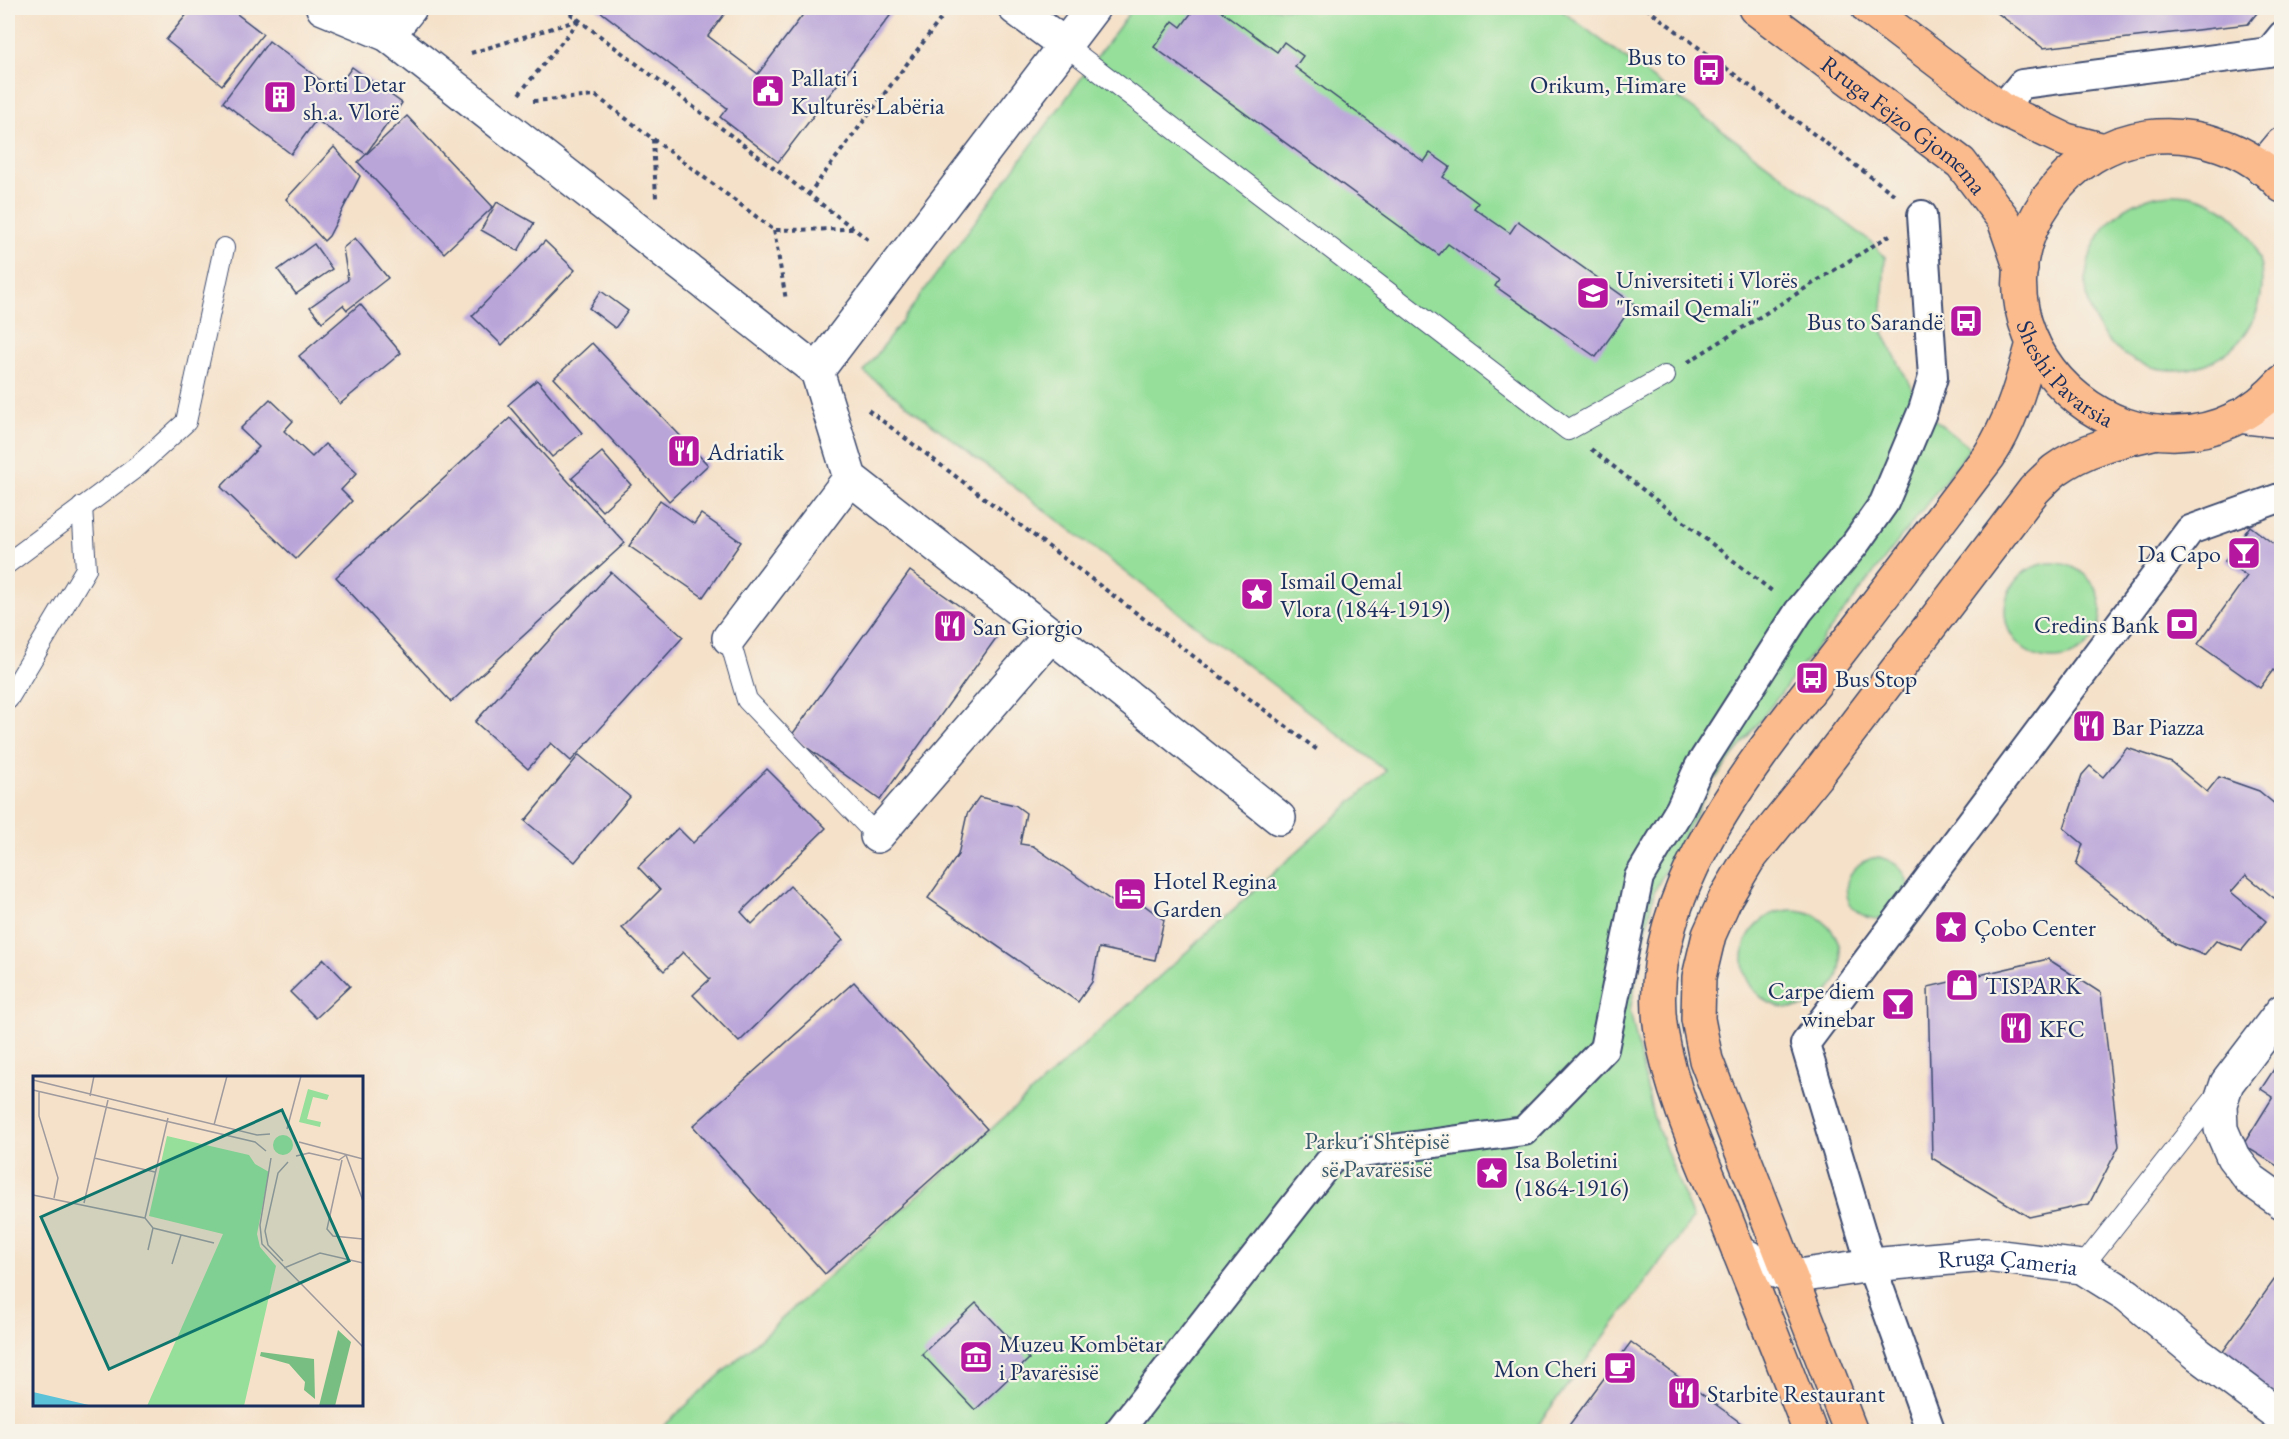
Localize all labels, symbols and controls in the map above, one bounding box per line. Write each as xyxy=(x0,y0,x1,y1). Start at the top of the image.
place label: Bus to Orikum, Himare xyxy=(1530,41,1686,100)
street label: Rruga Fejzo Gjomema xyxy=(1815,48,1995,201)
bus stop icon: Bus to Orikum, Himare xyxy=(1691,52,1727,88)
place label: Pallati i Kulturës Labëria xyxy=(791,62,945,121)
place label: Porti Detar sh.a. Vlorë xyxy=(303,68,406,127)
public building icon: Pallati i Kulturës Labëria xyxy=(750,73,786,109)
building icon: Porti Detar sh.a. Vlorë xyxy=(262,79,298,115)
place label: Universiteti i Vlorës "Ismail Qemali" xyxy=(1616,264,1798,323)
school or university icon: Universiteti i Vlorës "Ismail Qemali" xyxy=(1575,275,1611,311)
bus stop icon: Bus to Sarandë xyxy=(1948,303,1984,339)
place label: Bus to Sarandë xyxy=(1807,306,1943,337)
street label: Sheshi Pavarsia xyxy=(2010,316,2119,434)
restaurant icon: Adriatik xyxy=(666,433,702,469)
place label: Adriatik xyxy=(706,436,785,467)
bar icon: Da Capo xyxy=(2226,535,2262,571)
place label: Da Capo xyxy=(2138,538,2221,569)
place label: Ismail Qemal Vlora (1844-1919) xyxy=(1280,565,1450,624)
place icon: Ismail Qemal Vlora (1844-1919) xyxy=(1239,576,1275,612)
bank icon: Credins Bank xyxy=(2164,606,2200,642)
restaurant icon: San Giorgio xyxy=(932,608,968,644)
place label: Credins Bank xyxy=(2034,609,2160,640)
place label: San Giorgio xyxy=(973,611,1083,642)
bus stop icon: Bus Stop xyxy=(1794,660,1830,696)
place label: Bus Stop xyxy=(1835,663,1917,694)
restaurant icon: Bar Piazza xyxy=(2071,708,2107,744)
place label: Bar Piazza xyxy=(2112,711,2205,742)
place label: Hotel Regina Garden xyxy=(1153,865,1277,924)
hotel icon: Hotel Regina Garden xyxy=(1112,876,1148,912)
place icon: Çobo Center xyxy=(1933,909,1969,945)
place label: Çobo Center xyxy=(1974,912,2096,943)
shop icon: TISPARK xyxy=(1944,967,1980,1003)
place label: TISPARK xyxy=(1985,970,2082,1001)
place label: Carpe diem winebar xyxy=(1768,975,1875,1034)
bar icon: Carpe diem winebar xyxy=(1880,986,1916,1022)
restaurant icon: KFC xyxy=(1998,1010,2034,1046)
place label: KFC xyxy=(2039,1013,2085,1044)
inset map xyxy=(33,1076,363,1406)
park label: Parku i Shtëpisë së Pavarësisë xyxy=(1305,1125,1449,1184)
place label: Isa Boletini (1864-1916) xyxy=(1515,1144,1629,1203)
place icon: Isa Boletini (1864-1916) xyxy=(1474,1155,1510,1191)
street label: Rruga Çameria xyxy=(1936,1239,2080,1282)
place label: Muzeu Kombëtar i Pavarësisë xyxy=(999,1328,1163,1387)
museum icon: Muzeu Kombëtar i Pavarësisë xyxy=(958,1339,994,1375)
cafe icon: Mon Cheri xyxy=(1602,1350,1638,1386)
place label: Mon Cheri xyxy=(1494,1353,1597,1384)
restaurant icon: Starbite Restaurant xyxy=(1666,1375,1702,1411)
place label: Starbite Restaurant xyxy=(1707,1378,1885,1409)

